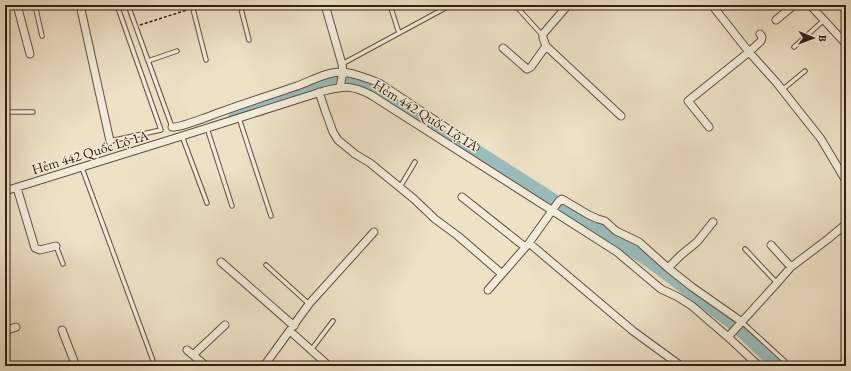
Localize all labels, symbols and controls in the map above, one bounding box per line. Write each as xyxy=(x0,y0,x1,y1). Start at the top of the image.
north arrow xyxy=(793,18,833,58)
text: B xyxy=(816,35,830,42)
street label: Hẻm 442 Quốc Lộ 1A xyxy=(370,75,482,155)
street label: Hẻm 442 Quốc Lộ 1A xyxy=(29,126,151,178)

